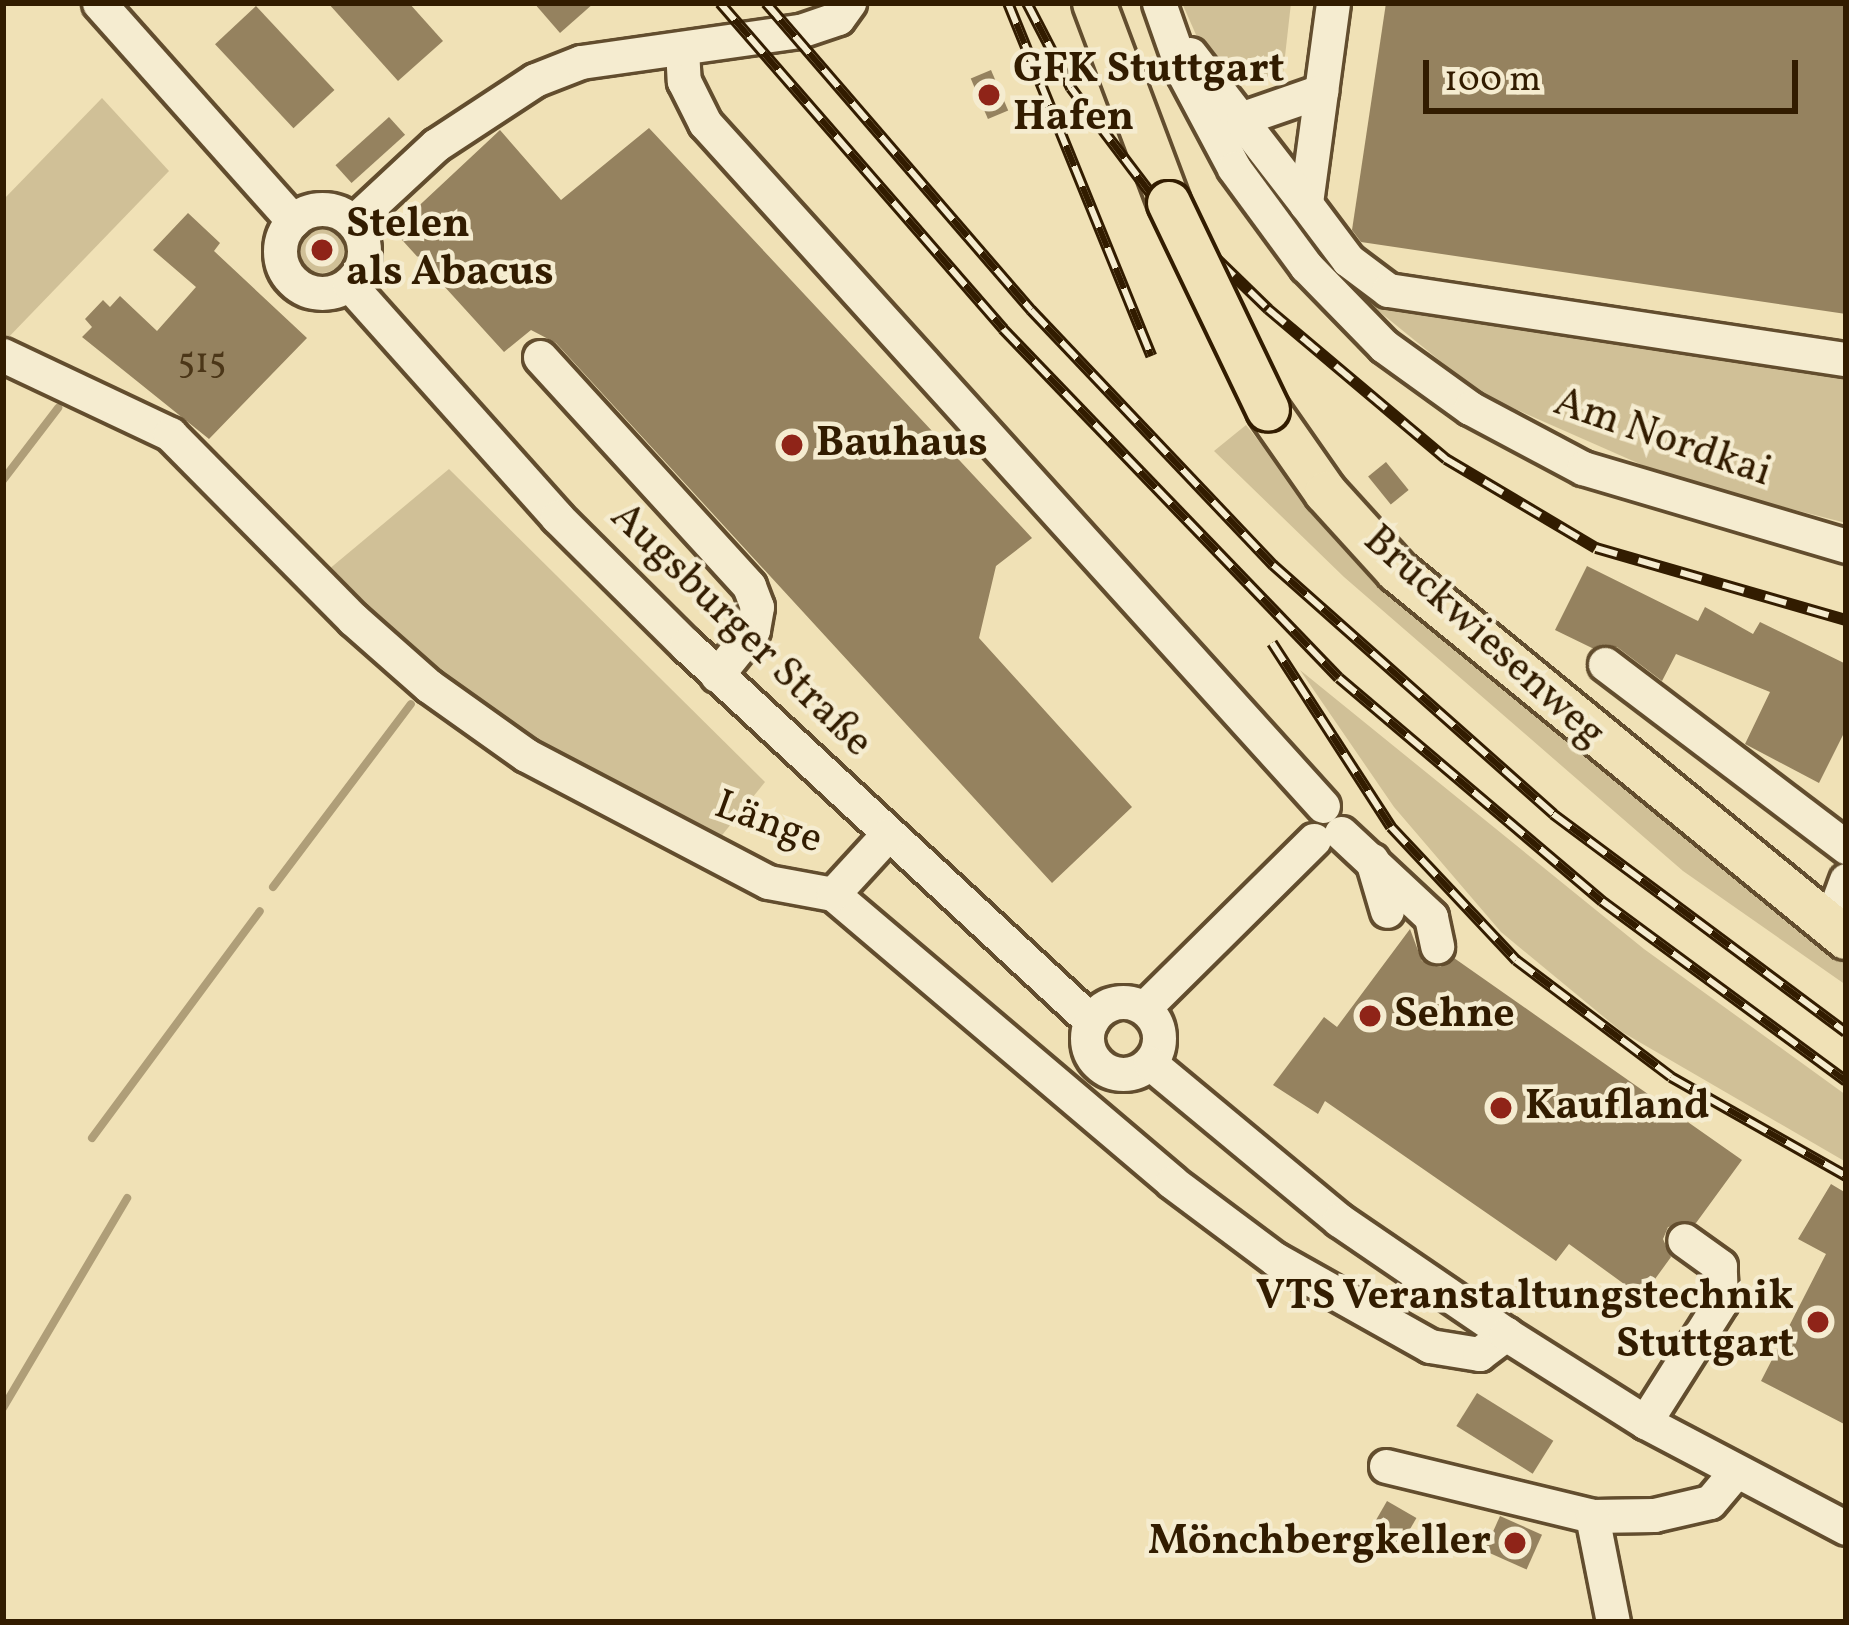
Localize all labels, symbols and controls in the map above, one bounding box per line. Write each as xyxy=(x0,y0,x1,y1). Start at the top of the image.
scale bar xyxy=(1429,36,1804,110)
place label: GFK Stuttgart Hafen xyxy=(1013,46,1285,144)
text: 100 m xyxy=(1444,56,1541,106)
marker: GFK Stuttgart Hafen xyxy=(976,82,1002,108)
place label: Stelen als Abacus xyxy=(346,201,554,300)
marker: Stelen als Abacus xyxy=(309,237,335,263)
house number: 515 xyxy=(178,342,226,386)
street label: Am Nordkai xyxy=(1547,378,1777,500)
place label: Bauhaus xyxy=(816,420,988,470)
marker: Bauhaus xyxy=(779,432,805,458)
street label: Augsburger Straße xyxy=(598,493,882,769)
street label: Bruckwiesenweg xyxy=(1352,516,1614,760)
street label: Länge xyxy=(707,781,829,867)
place label: Sehne xyxy=(1394,991,1515,1041)
marker: Sehne xyxy=(1357,1003,1383,1029)
place label: Kaufland xyxy=(1525,1083,1709,1133)
marker: Kaufland xyxy=(1488,1095,1514,1121)
place label: VTS Veranstaltungstechnik Stuttgart xyxy=(1255,1273,1794,1372)
marker: VTS Veranstaltungstechnik Stuttgart xyxy=(1805,1309,1831,1335)
place label: Mönchbergkeller xyxy=(1148,1518,1491,1568)
marker: Mönchbergkeller xyxy=(1502,1530,1528,1556)

